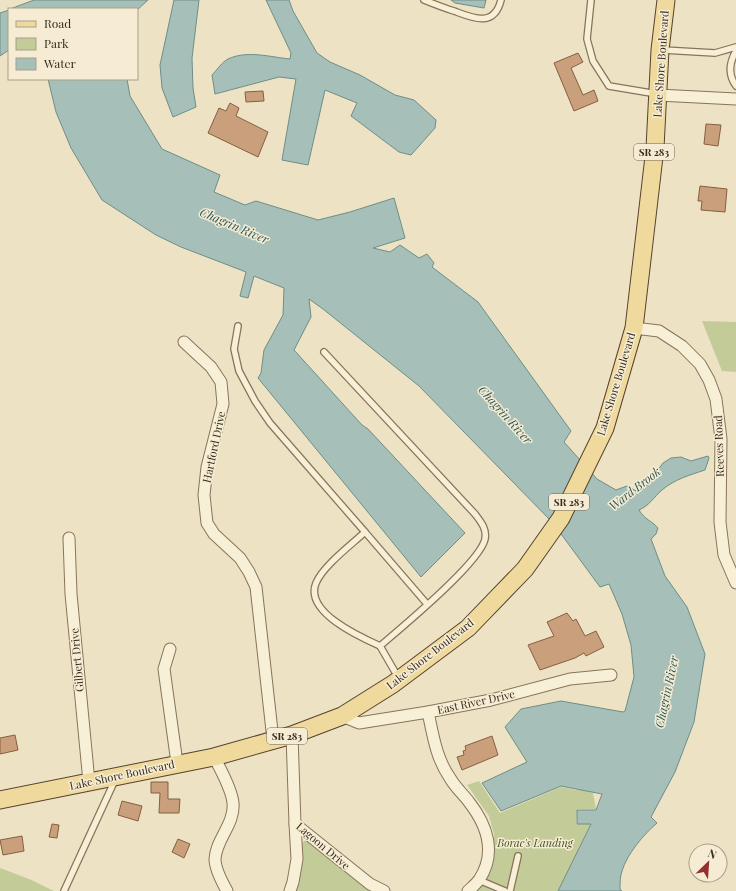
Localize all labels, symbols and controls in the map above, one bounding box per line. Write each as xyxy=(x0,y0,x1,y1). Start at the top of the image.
legend xyxy=(8,8,138,80)
street label: Lake Shore Boulevard xyxy=(649,9,672,118)
text: Road xyxy=(44,15,71,31)
text: Park xyxy=(44,35,69,51)
text: Water xyxy=(43,55,77,71)
road number: SR 283 xyxy=(634,144,674,160)
water label: Chagrin River xyxy=(198,203,272,247)
street label: Lake Shore Boulevard xyxy=(593,330,639,437)
water label: Chagrin River xyxy=(475,382,537,448)
street label: Hartford Drive xyxy=(199,409,228,484)
street label: Reeves Road xyxy=(710,414,727,477)
water label: Ward Brook xyxy=(605,463,663,513)
road number: SR 283 xyxy=(549,494,589,510)
street label: Lake Shore Boulevard xyxy=(383,614,477,692)
street label: Gilbert Drive xyxy=(66,627,87,693)
water label: Chagrin River xyxy=(651,654,682,729)
street label: East River Drive xyxy=(436,686,517,717)
road number: SR 283 xyxy=(267,728,307,744)
street label: Lake Shore Boulevard xyxy=(68,756,176,793)
street label: Lagoon Drive xyxy=(293,819,354,873)
park label: Borac's Landing xyxy=(496,835,574,850)
north arrow xyxy=(688,843,728,883)
text: N xyxy=(706,845,719,862)

